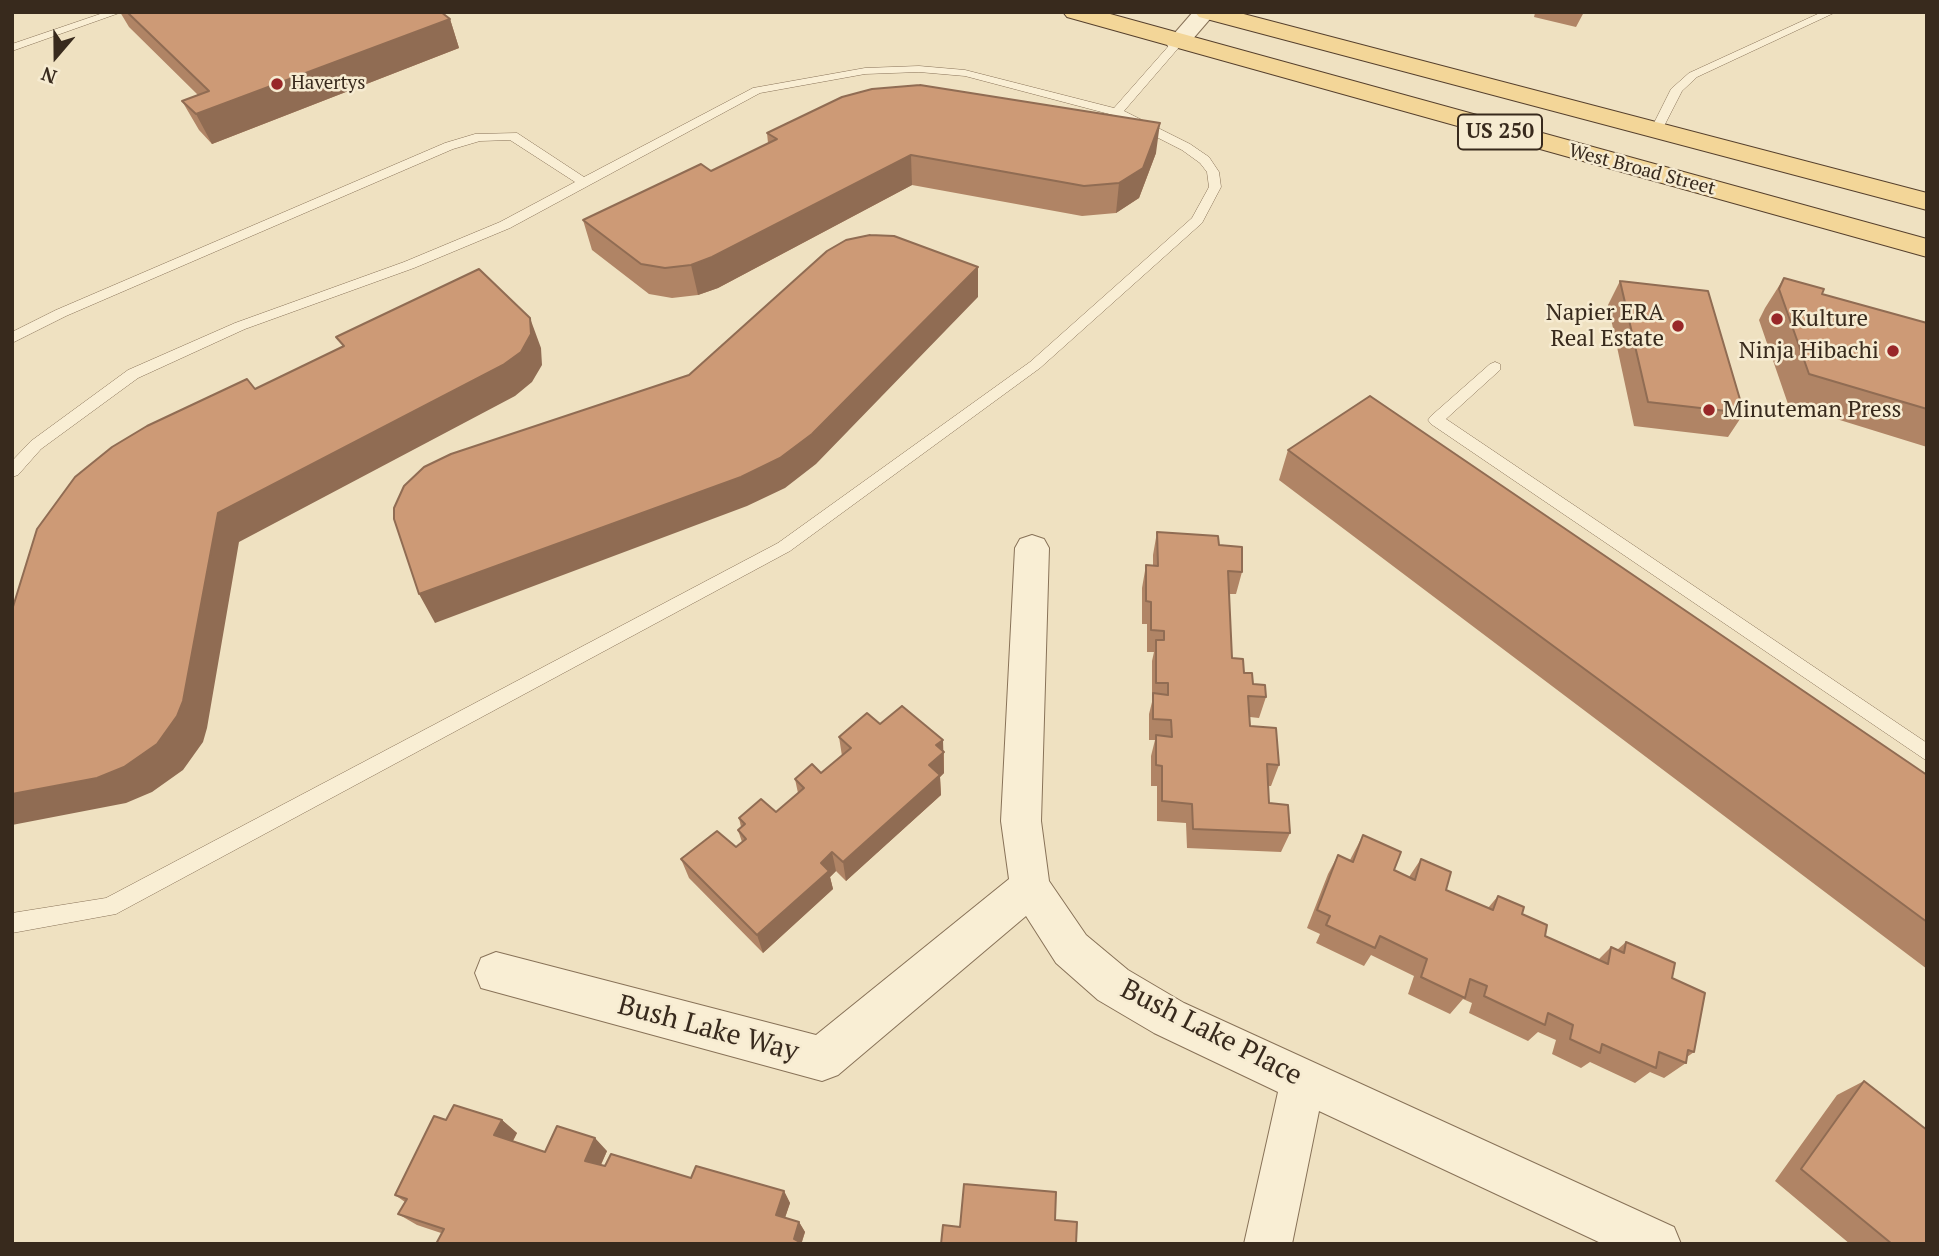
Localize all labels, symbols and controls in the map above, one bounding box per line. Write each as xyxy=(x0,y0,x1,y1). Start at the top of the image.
north arrow xyxy=(21,21,91,91)
text: N xyxy=(38,62,60,90)
place label: Havertys xyxy=(291,73,365,95)
marker: Havertys xyxy=(269,76,285,92)
road number: US 250 xyxy=(1458,114,1542,150)
street label: West Broad Street xyxy=(1566,139,1718,201)
place label: Napier ERA Real Estate xyxy=(1546,299,1664,353)
place label: Kulture xyxy=(1791,305,1868,333)
marker: Kulture xyxy=(1769,311,1785,327)
marker: Napier ERA Real Estate xyxy=(1670,318,1686,334)
place label: Ninja Hibachi xyxy=(1739,337,1879,365)
marker: Ninja Hibachi xyxy=(1885,343,1901,359)
place label: Minuteman Press xyxy=(1723,396,1902,424)
marker: Minuteman Press xyxy=(1701,402,1717,418)
street label: Bush Lake Place xyxy=(1115,973,1307,1093)
street label: Bush Lake Way xyxy=(614,989,802,1069)

